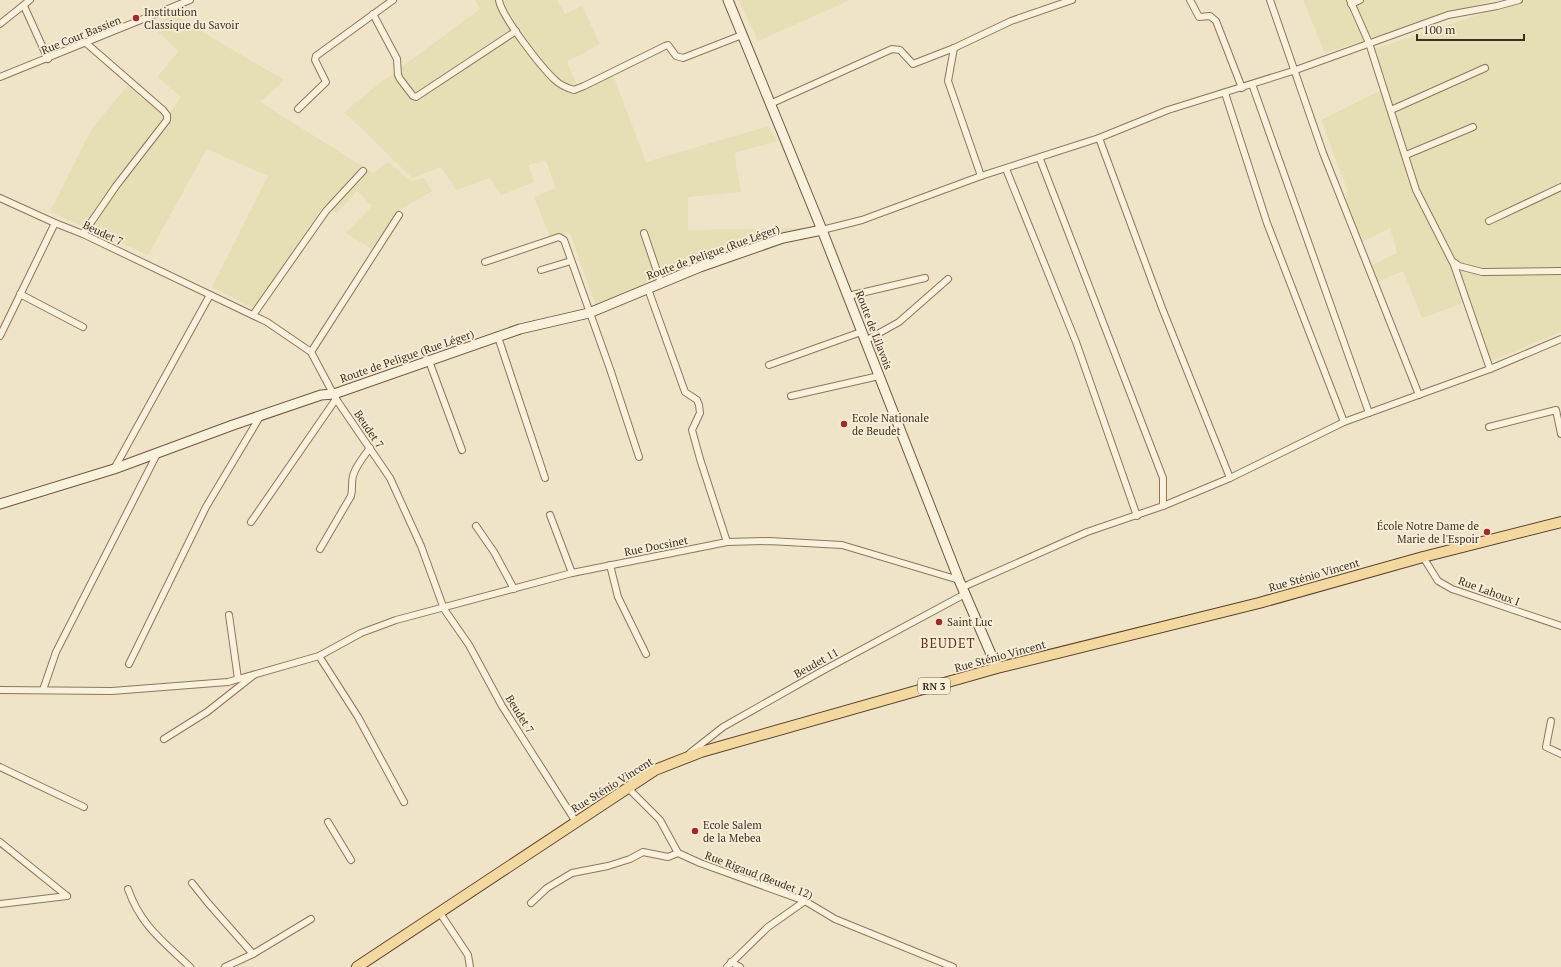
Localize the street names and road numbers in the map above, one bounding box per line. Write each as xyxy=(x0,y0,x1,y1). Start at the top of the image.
street label: Rue Cour Bassien xyxy=(39,12,123,57)
street label: Beudet 7 xyxy=(81,218,126,248)
street label: Route de Peligue (Rue Léger) xyxy=(645,221,782,283)
street label: Route de Lilavois xyxy=(852,288,896,372)
street label: Route de Peligue (Rue Léger) xyxy=(338,326,476,386)
street label: Beudet 7 xyxy=(351,407,387,451)
street label: Rue Docsinet xyxy=(623,533,689,559)
street label: Rue Sténio Vincent xyxy=(1267,555,1361,595)
street label: Rue Lahoux I xyxy=(1456,573,1522,609)
street label: Rue Sténio Vincent xyxy=(953,637,1047,675)
street label: Beudet 11 xyxy=(791,645,841,681)
road number: RN 3 xyxy=(918,678,950,694)
street label: Beudet 7 xyxy=(503,692,537,736)
street label: Rue Sténio Vincent xyxy=(569,754,655,816)
street label: Rue Rigaud (Beudet 12) xyxy=(703,848,815,902)

